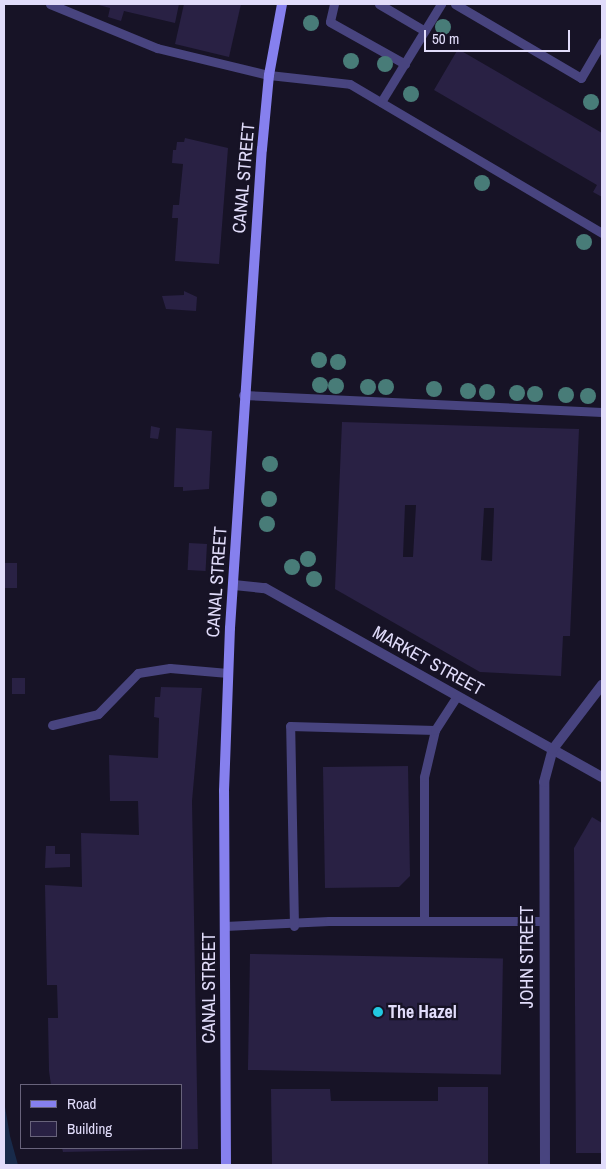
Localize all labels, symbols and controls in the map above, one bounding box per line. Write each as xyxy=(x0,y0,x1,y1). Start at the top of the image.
scale bar xyxy=(426,20,572,52)
text: 50 m xyxy=(432,28,459,49)
street label: CANAL STREET xyxy=(228,121,260,235)
street label: CANAL STREET xyxy=(202,526,232,638)
street label: MARKET STREET xyxy=(369,622,487,700)
street label: JOHN STREET xyxy=(516,906,538,1008)
street label: CANAL STREET xyxy=(198,932,220,1044)
place label: The Hazel xyxy=(388,1001,457,1023)
marker: The Hazel xyxy=(372,1006,384,1018)
legend xyxy=(20,1084,182,1149)
text: Road xyxy=(67,1093,96,1114)
text: Building xyxy=(67,1118,112,1139)

